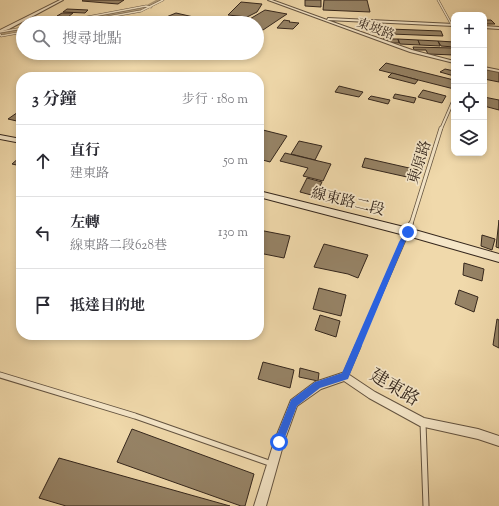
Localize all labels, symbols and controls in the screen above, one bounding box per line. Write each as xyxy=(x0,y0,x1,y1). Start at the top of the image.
map controls xyxy=(451,12,487,156)
button: + xyxy=(451,12,487,48)
street label: 東坡路 xyxy=(354,15,397,45)
search box xyxy=(16,16,264,60)
icon: search xyxy=(30,27,52,49)
text: 搜尋地點 xyxy=(62,29,122,50)
button: − xyxy=(451,48,487,84)
button: locate xyxy=(451,84,487,120)
text: 3 分鐘 xyxy=(32,88,77,112)
text: 步行 · 180 m xyxy=(182,91,248,109)
button: layers xyxy=(451,120,487,156)
street label: 東原路 xyxy=(403,138,437,187)
text: 直行 xyxy=(70,141,100,162)
icon: ahead xyxy=(32,150,54,172)
text: 50 m xyxy=(223,152,248,170)
text: 建東路 xyxy=(70,165,109,183)
street label: 線東路二段 xyxy=(309,183,387,222)
text: 左轉 xyxy=(70,213,100,234)
icon: left xyxy=(32,222,54,244)
route end xyxy=(399,223,417,241)
text: 130 m xyxy=(218,224,248,242)
text: 線東路二段628巷 xyxy=(70,237,167,255)
icon: arrive xyxy=(32,294,54,316)
text: 抵達目的地 xyxy=(70,296,145,317)
street label: 建東路 xyxy=(364,364,424,414)
route start xyxy=(270,433,288,451)

